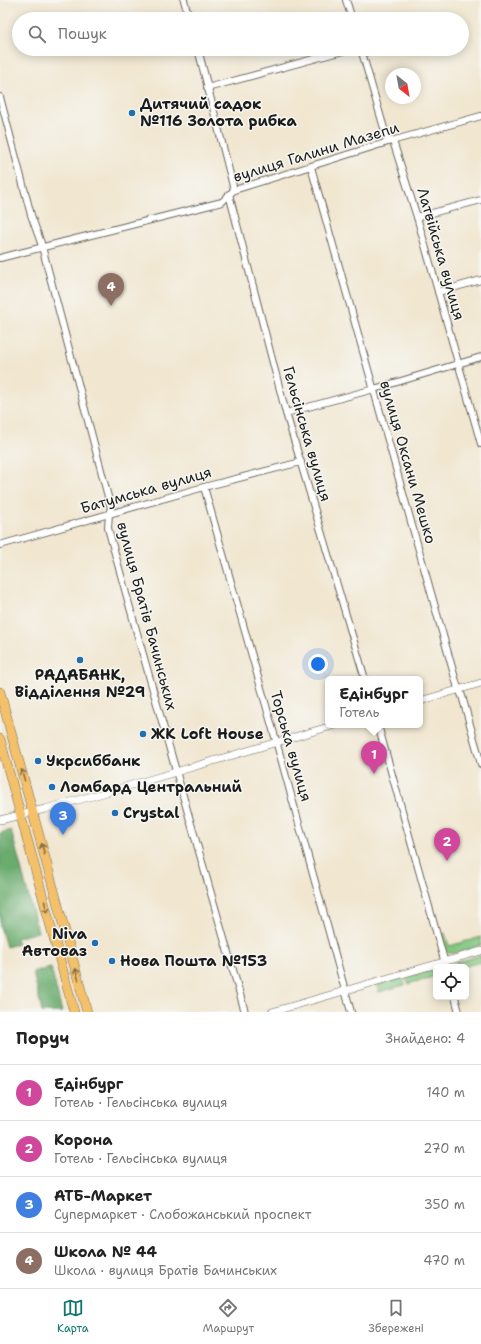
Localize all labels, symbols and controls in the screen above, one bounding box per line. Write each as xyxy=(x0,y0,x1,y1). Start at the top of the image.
search box xyxy=(12,12,469,56)
icon: search xyxy=(26,23,48,45)
text: Пошук xyxy=(58,24,107,44)
north arrow xyxy=(385,68,421,104)
place label: Дитячий садок №116 Золота рибка xyxy=(140,94,297,131)
marker: Дитячий садок №116 Золота рибка xyxy=(127,108,137,118)
street label: вулиця Галини Мазепи xyxy=(231,117,402,187)
street label: Латвійська вулиця xyxy=(413,185,469,323)
pin: 4 xyxy=(98,273,124,306)
street label: Гельсінська вулиця xyxy=(278,364,336,504)
street label: вулиця Оксани Мешко xyxy=(375,378,441,546)
street label: Батумська вулиця xyxy=(78,462,214,518)
street label: вулиця Братів Бачинських xyxy=(112,520,182,713)
your location xyxy=(308,654,328,674)
marker: РАДАБАНК, Відділення №29 xyxy=(75,655,85,665)
place label: РАДАБАНК, Відділення №29 xyxy=(15,665,145,702)
popup xyxy=(325,676,423,728)
text: Едінбург xyxy=(339,684,409,704)
street label: Торська вулиця xyxy=(266,688,316,804)
text: Готель xyxy=(339,704,379,721)
place label: ЖК Loft House xyxy=(151,724,264,744)
marker: ЖК Loft House xyxy=(138,729,148,739)
pin: 1 xyxy=(361,741,387,774)
place label: Укрсиббанк xyxy=(46,751,141,771)
marker: Укрсиббанк xyxy=(33,756,43,766)
one-way arrow xyxy=(19,768,26,781)
place label: Ломбард Центральний xyxy=(60,777,243,797)
marker: Ломбард Центральний xyxy=(47,782,57,792)
pin: 3 xyxy=(50,802,76,835)
place label: Crystal xyxy=(123,803,179,823)
marker: Crystal xyxy=(110,808,120,818)
pin: 2 xyxy=(434,828,460,861)
one-way arrow xyxy=(39,843,47,856)
one-way arrow xyxy=(42,900,50,913)
place label: Niva Автоваз xyxy=(22,924,88,961)
marker: Niva Автоваз xyxy=(90,938,100,948)
place label: Нова Пошта №153 xyxy=(120,951,267,971)
marker: Нова Пошта №153 xyxy=(107,956,117,966)
map controls xyxy=(433,964,469,1000)
button: locate xyxy=(433,964,469,1000)
one-way arrow xyxy=(73,968,80,981)
text: Поруч xyxy=(16,1027,69,1049)
text: Знайдено: 4 xyxy=(385,1030,465,1047)
text: Едінбург xyxy=(54,1074,123,1094)
text: 1 xyxy=(26,1084,32,1101)
text: 140 m xyxy=(426,1084,465,1101)
text: Готель · Гельсінська вулиця xyxy=(54,1094,227,1111)
text: Корона xyxy=(54,1130,112,1150)
text: 2 xyxy=(24,1140,34,1157)
text: 270 m xyxy=(423,1140,465,1157)
text: Готель · Гельсінська вулиця xyxy=(54,1150,227,1167)
text: АТБ-Маркет xyxy=(54,1186,152,1206)
text: 3 xyxy=(24,1196,34,1213)
text: 350 m xyxy=(424,1196,465,1213)
text: Супермаркет · Слобожанський проспект xyxy=(54,1206,311,1223)
text: Школа № 44 xyxy=(54,1242,157,1262)
text: 4 xyxy=(24,1252,34,1269)
text: 470 m xyxy=(423,1252,465,1269)
text: Школа · вулиця Братів Бачинських xyxy=(54,1262,277,1279)
tab: Карта xyxy=(57,1297,89,1336)
tab: Маршрут xyxy=(203,1297,254,1336)
tab: Збережені xyxy=(368,1297,424,1336)

